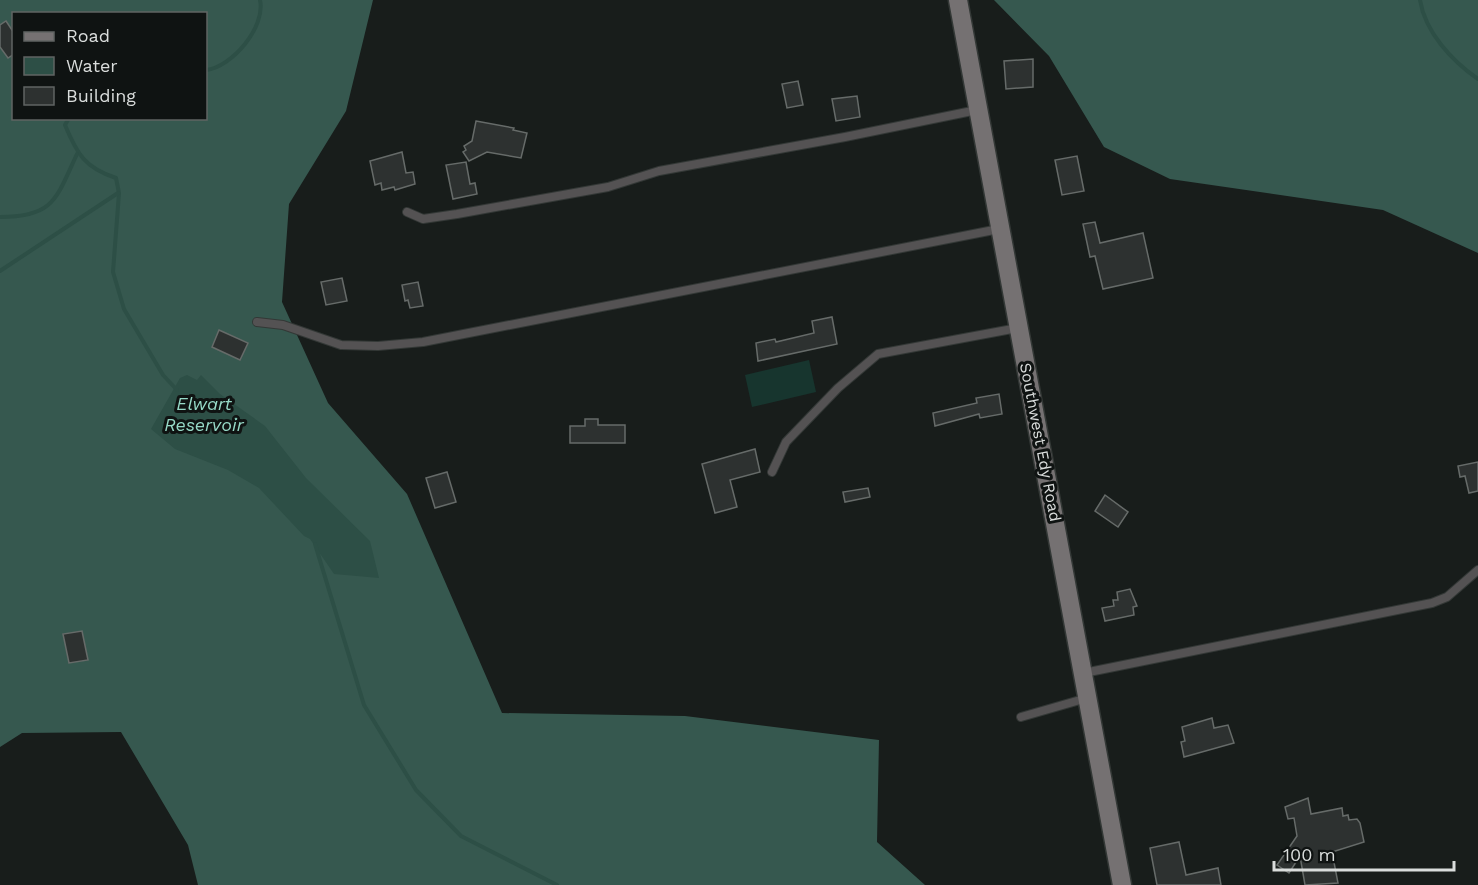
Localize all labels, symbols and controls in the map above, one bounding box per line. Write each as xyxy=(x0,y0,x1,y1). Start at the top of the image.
legend xyxy=(12,12,207,120)
text: Road xyxy=(66,25,110,46)
text: Water xyxy=(66,55,118,76)
text: Building xyxy=(66,85,136,106)
street label: Southwest Edy Road xyxy=(1016,361,1065,523)
water label: Elwart Reservoir xyxy=(164,393,245,435)
scale bar xyxy=(1274,834,1454,872)
text: 100 m xyxy=(1283,844,1336,865)

